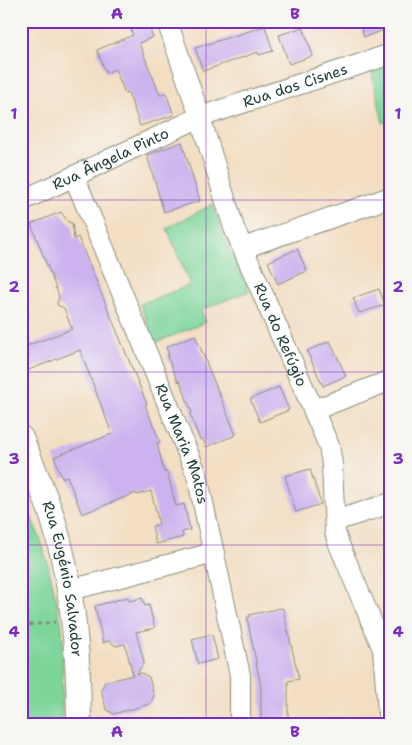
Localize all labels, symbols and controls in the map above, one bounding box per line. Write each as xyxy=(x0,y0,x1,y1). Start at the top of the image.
text: A xyxy=(111,3,123,24)
text: B xyxy=(290,3,300,24)
street label: Rua dos Cisnes xyxy=(240,59,350,112)
text: 1 xyxy=(10,103,18,124)
text: 1 xyxy=(394,103,402,124)
street label: Rua Ângela Pinto xyxy=(49,123,172,195)
text: 2 xyxy=(8,276,20,297)
text: 2 xyxy=(392,276,404,297)
street label: Rua do Refúgio xyxy=(249,280,312,390)
street label: Rua Maria Matos xyxy=(150,380,213,506)
text: 3 xyxy=(8,448,20,469)
text: 3 xyxy=(392,448,404,469)
street label: Rua Eugénio Salvador xyxy=(37,498,87,658)
text: 4 xyxy=(8,621,20,642)
text: 4 xyxy=(392,621,404,642)
text: A xyxy=(111,721,123,742)
text: B xyxy=(290,721,300,742)

